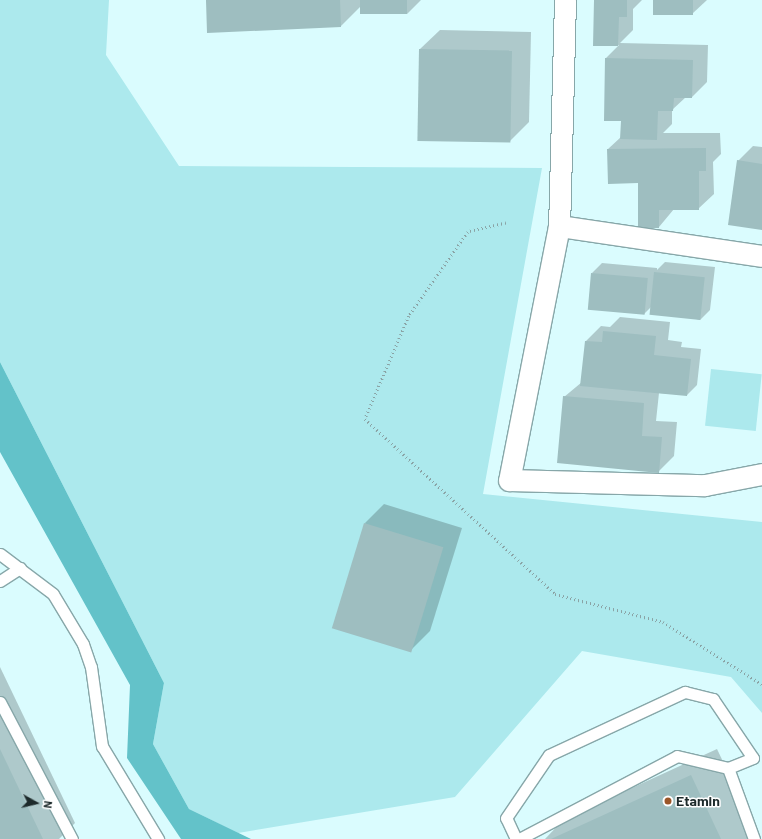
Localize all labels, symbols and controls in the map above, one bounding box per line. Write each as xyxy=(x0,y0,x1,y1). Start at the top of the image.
north arrow xyxy=(16,783,56,823)
place label: Etamin xyxy=(676,793,720,809)
marker: Etamin xyxy=(663,796,673,806)
text: N xyxy=(41,800,55,809)

